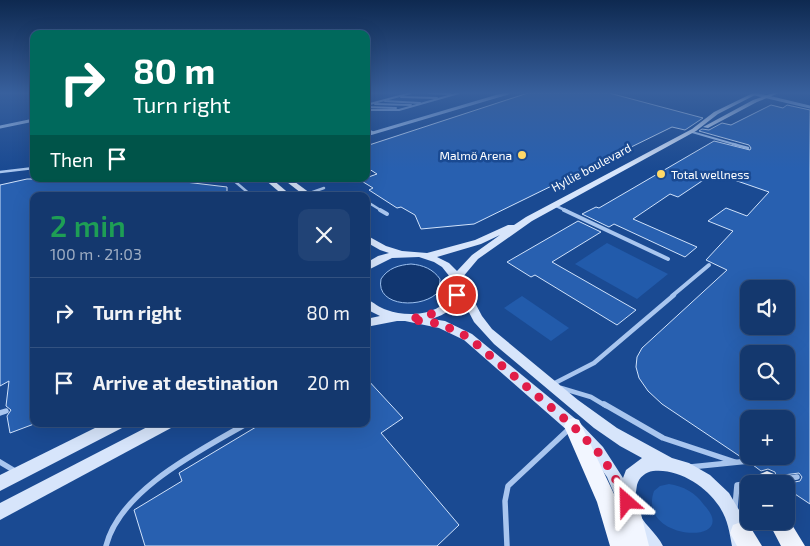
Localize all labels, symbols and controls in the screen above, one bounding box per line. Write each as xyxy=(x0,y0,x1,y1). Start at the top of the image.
text: 80 m xyxy=(133,49,215,91)
icon: right xyxy=(50,50,115,115)
text: Turn right xyxy=(133,91,231,117)
street label: Hyllie boulevard xyxy=(549,140,633,194)
icon: arrive xyxy=(103,145,131,173)
text: Then xyxy=(50,148,93,171)
place label: Malmö Arena xyxy=(439,148,512,162)
marker: Malmö Arena xyxy=(516,149,528,161)
place label: Total wellness xyxy=(671,167,749,181)
marker: Total wellness xyxy=(655,168,667,180)
text: 2 min xyxy=(50,207,126,243)
button: close xyxy=(298,209,350,261)
text: 100 m · 21:03 xyxy=(50,244,142,263)
pin xyxy=(436,274,478,316)
map controls xyxy=(740,280,795,530)
button: sound xyxy=(740,280,795,335)
icon: arrive xyxy=(443,281,471,309)
icon: right xyxy=(50,299,78,327)
text: Turn right xyxy=(93,301,181,324)
text: 80 m xyxy=(306,301,350,324)
button: search xyxy=(740,345,795,400)
icon: arrive xyxy=(50,369,78,397)
text: Arrive at destination xyxy=(93,371,278,394)
text: 20 m xyxy=(307,371,350,394)
button: + xyxy=(740,410,795,465)
position arrow xyxy=(600,475,652,527)
button: − xyxy=(740,475,795,530)

